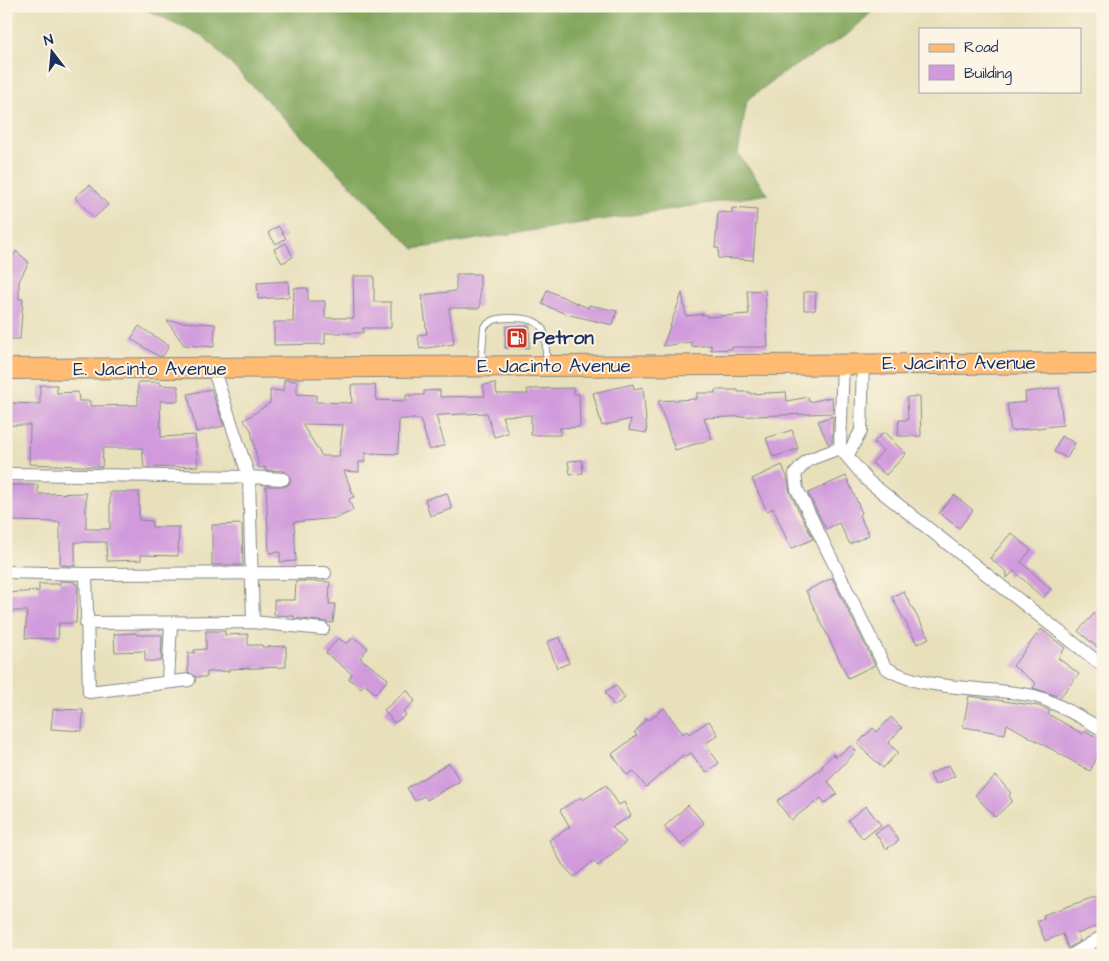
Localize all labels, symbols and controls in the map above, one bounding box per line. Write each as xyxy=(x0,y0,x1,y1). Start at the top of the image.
north arrow xyxy=(28,28,78,78)
legend xyxy=(919,28,1082,92)
text: N xyxy=(42,30,56,51)
text: Road xyxy=(964,37,999,58)
text: Building xyxy=(964,63,1012,85)
place label: Petron xyxy=(533,325,594,352)
fuel station icon: Petron xyxy=(505,326,529,350)
street label: E. Jacinto Avenue xyxy=(882,350,1036,377)
street label: E. Jacinto Avenue xyxy=(477,353,631,380)
street label: E. Jacinto Avenue xyxy=(73,356,227,383)

